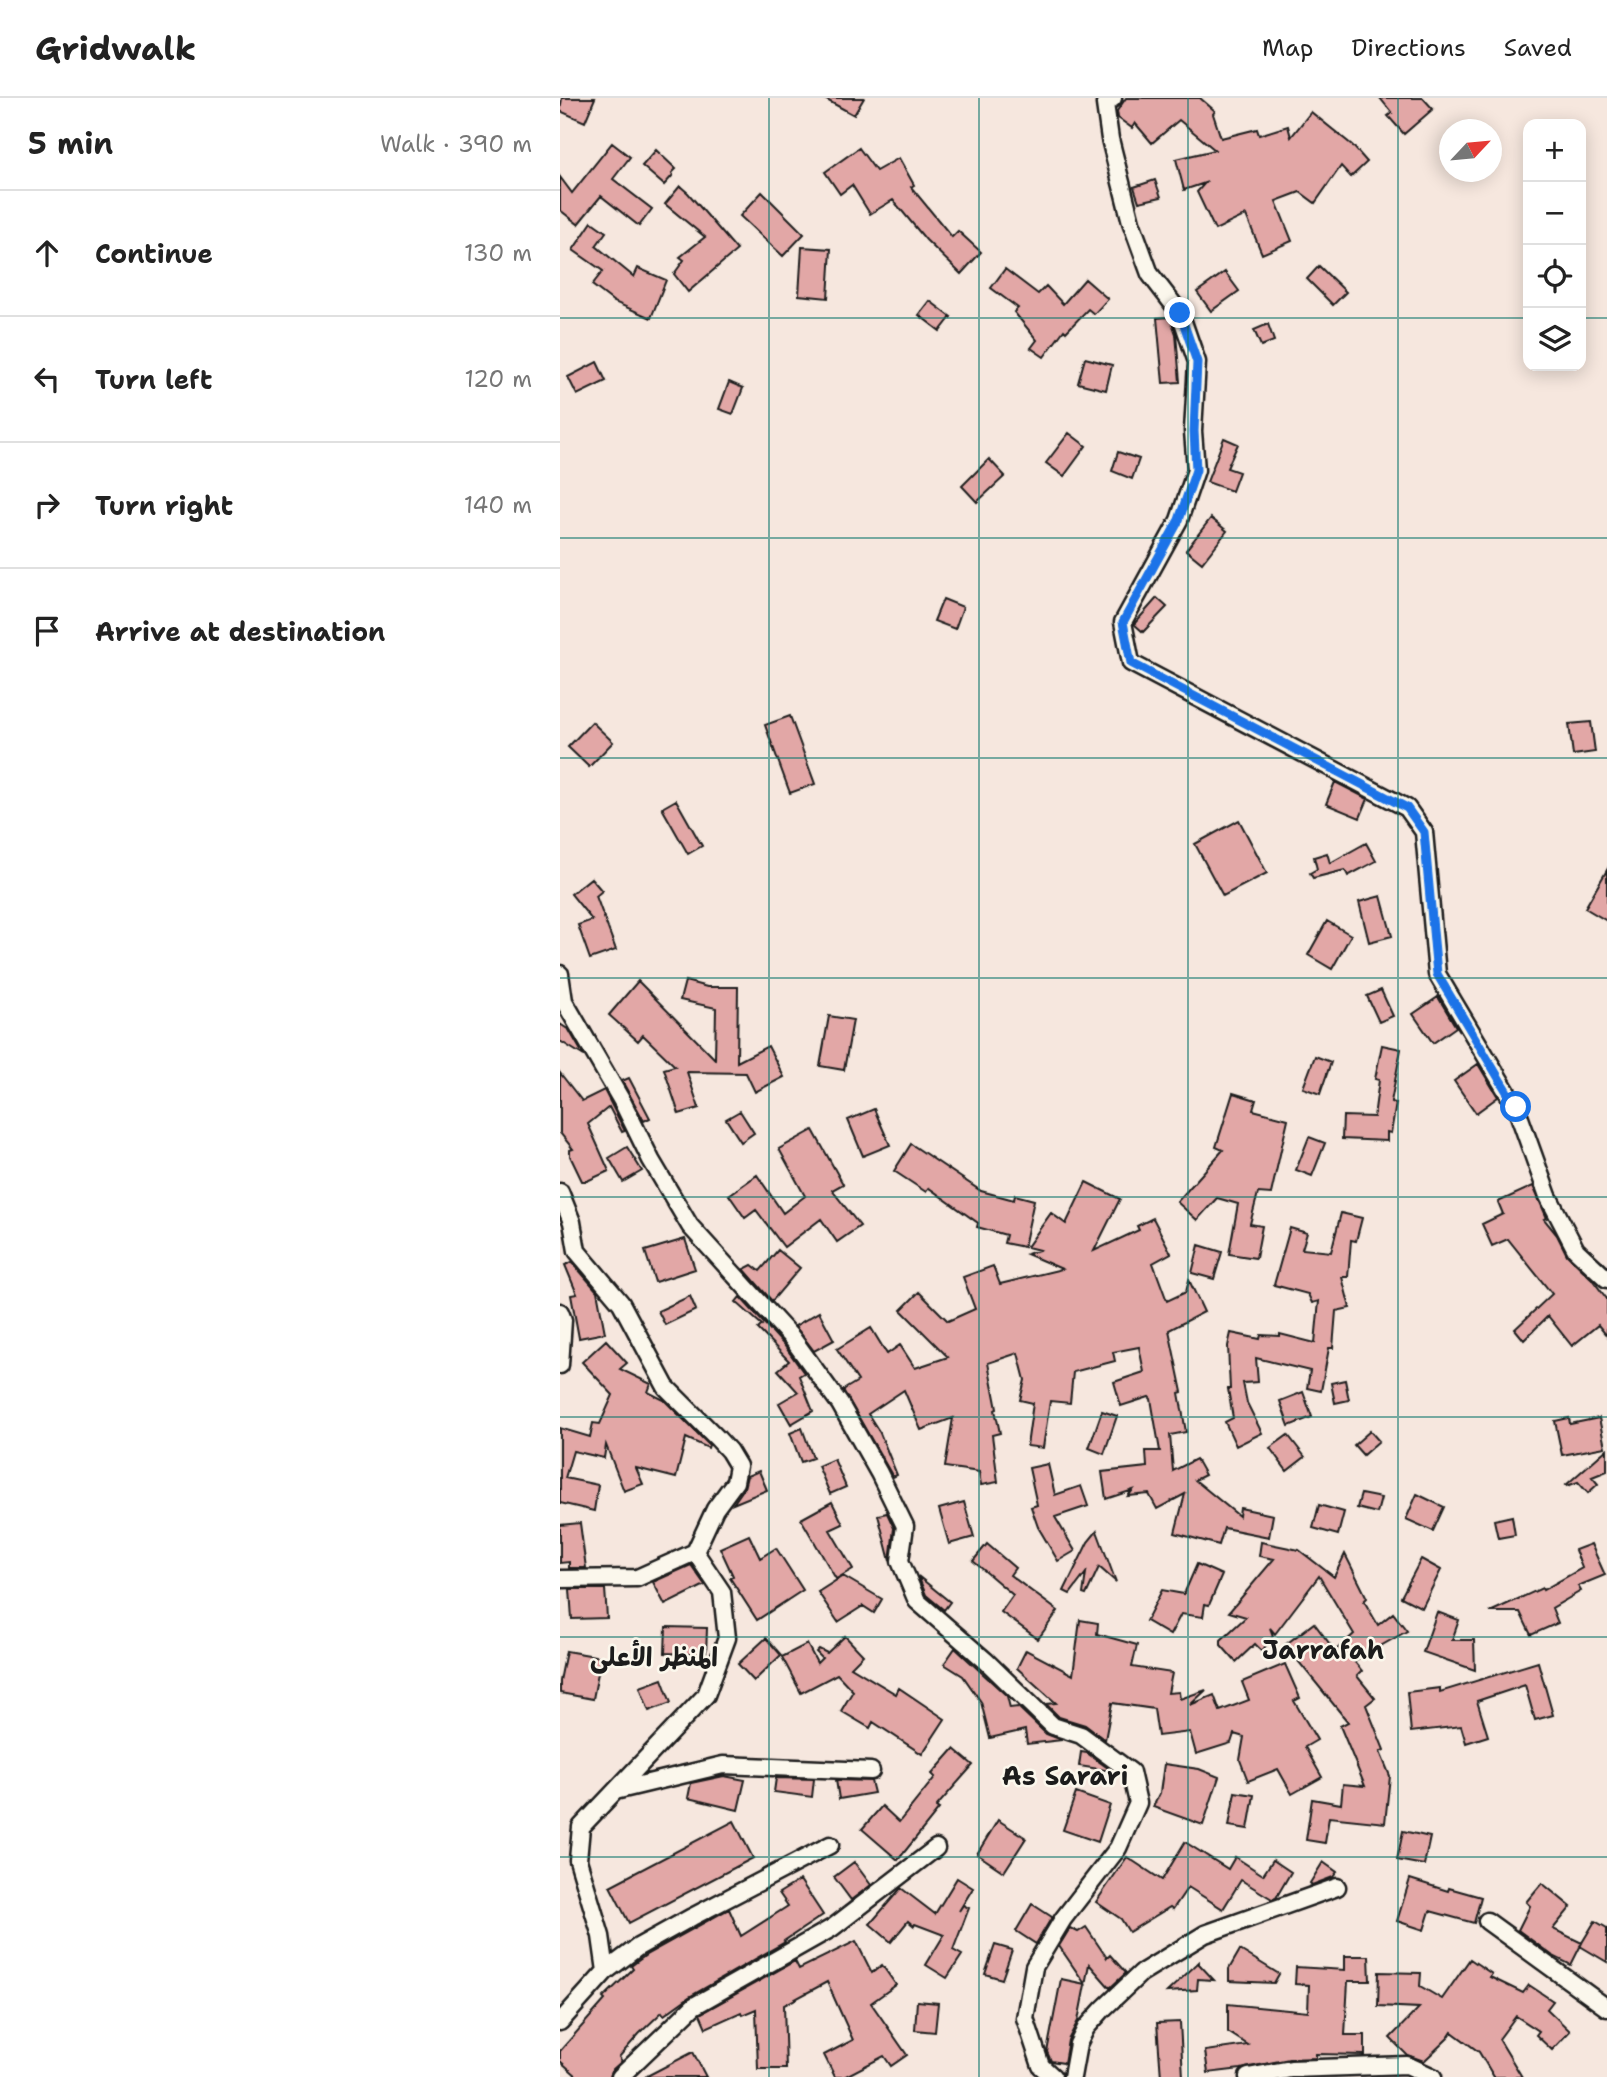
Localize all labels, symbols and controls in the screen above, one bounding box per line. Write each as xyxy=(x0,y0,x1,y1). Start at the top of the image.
text: Gridwalk xyxy=(35,26,196,71)
text: Map xyxy=(1262,32,1313,64)
text: Directions xyxy=(1351,32,1466,64)
text: Saved xyxy=(1504,32,1572,64)
north arrow xyxy=(1439,119,1502,182)
map controls xyxy=(1523,119,1586,371)
button: + xyxy=(1523,119,1586,182)
text: 5 min xyxy=(28,123,113,164)
text: Walk · 390 m xyxy=(380,129,532,159)
button: − xyxy=(1523,182,1586,245)
icon: ahead xyxy=(28,234,66,272)
text: Continue xyxy=(95,236,213,271)
text: 130 m xyxy=(464,238,532,268)
button: locate xyxy=(1523,245,1586,308)
route end xyxy=(1164,297,1195,328)
button: layers xyxy=(1523,308,1586,371)
icon: left xyxy=(28,360,66,398)
text: Turn left xyxy=(95,362,212,397)
text: 120 m xyxy=(464,364,532,394)
icon: right xyxy=(28,486,66,524)
text: Turn right xyxy=(95,488,233,523)
text: 140 m xyxy=(464,490,532,520)
icon: arrive xyxy=(28,612,66,650)
text: Arrive at destination xyxy=(95,614,385,649)
route start xyxy=(1500,1091,1531,1122)
district label: Jarrafah xyxy=(1262,1632,1384,1667)
district label: المنظر الأعلى xyxy=(590,1639,718,1674)
district label: As Sarari xyxy=(1002,1758,1128,1793)

